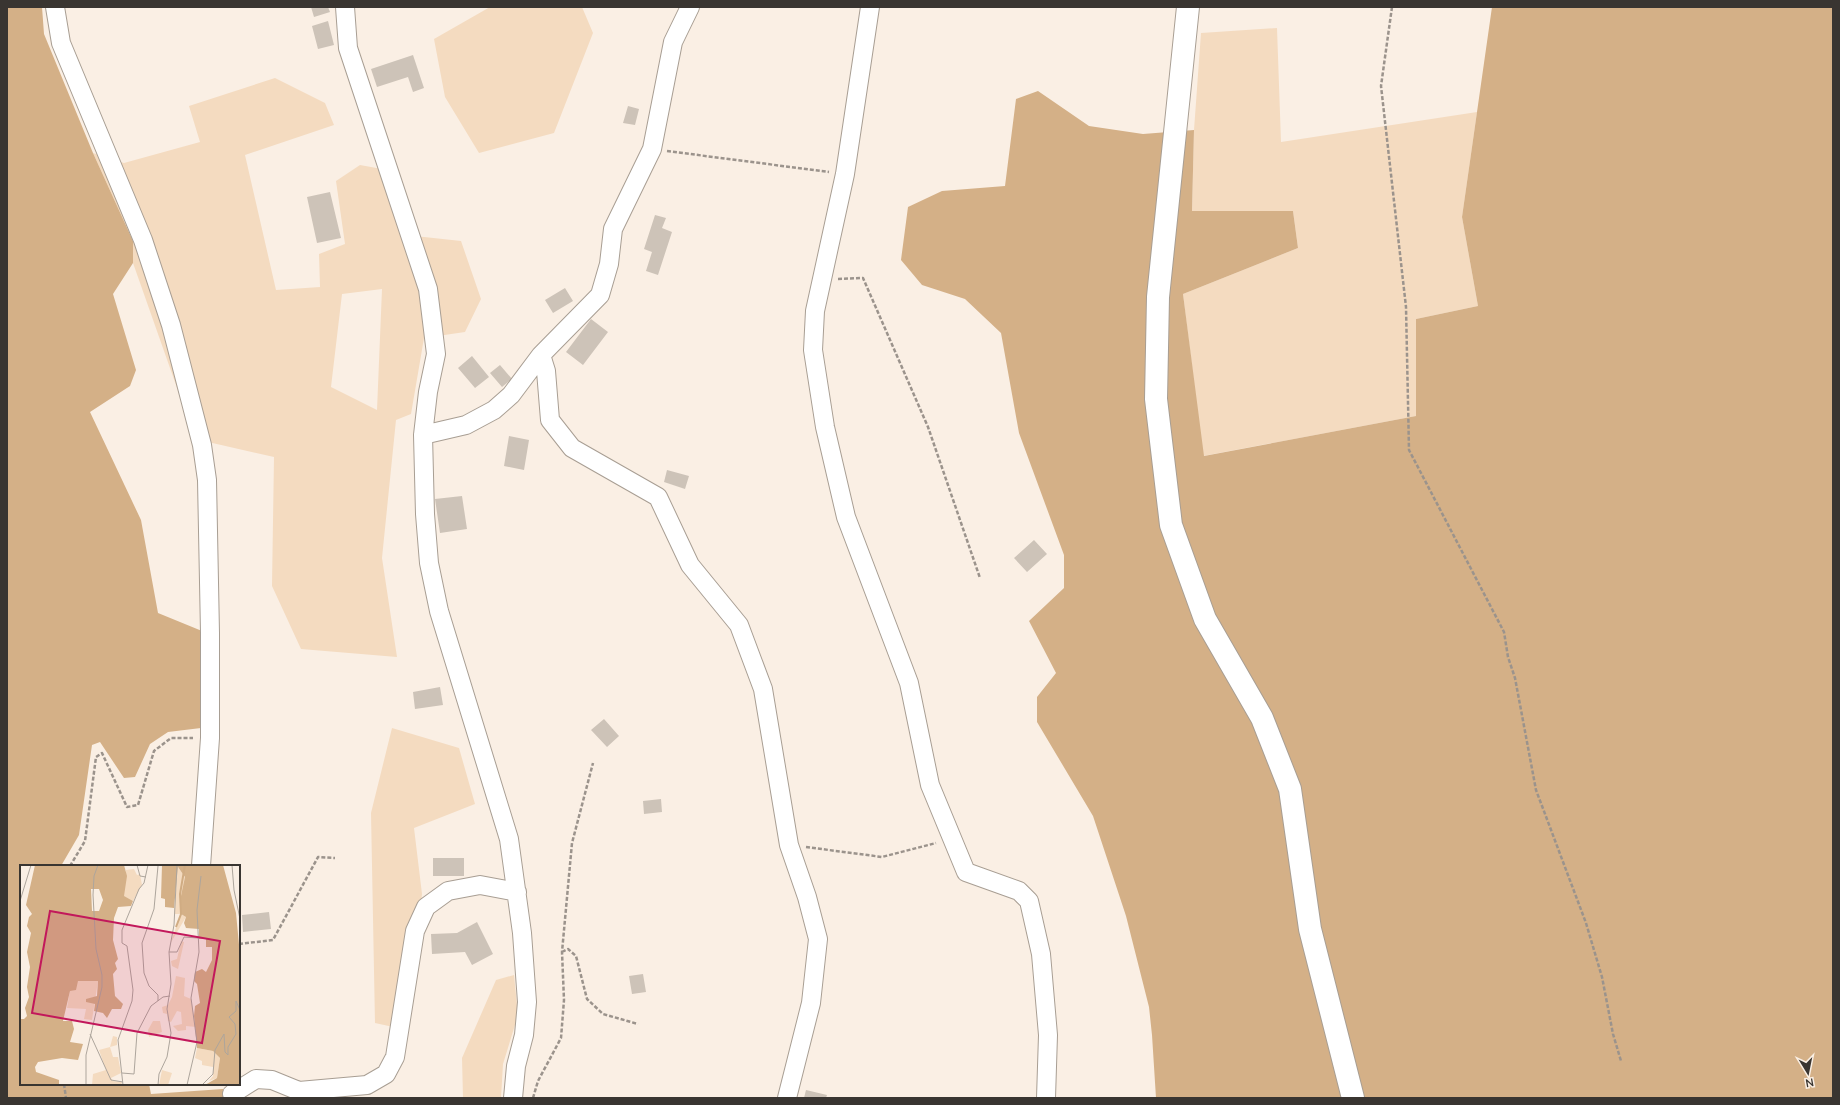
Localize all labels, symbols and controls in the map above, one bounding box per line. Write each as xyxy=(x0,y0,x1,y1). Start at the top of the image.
inset map xyxy=(20,865,240,1085)
north arrow xyxy=(1788,1053,1828,1093)
text: N xyxy=(1804,1074,1815,1090)

